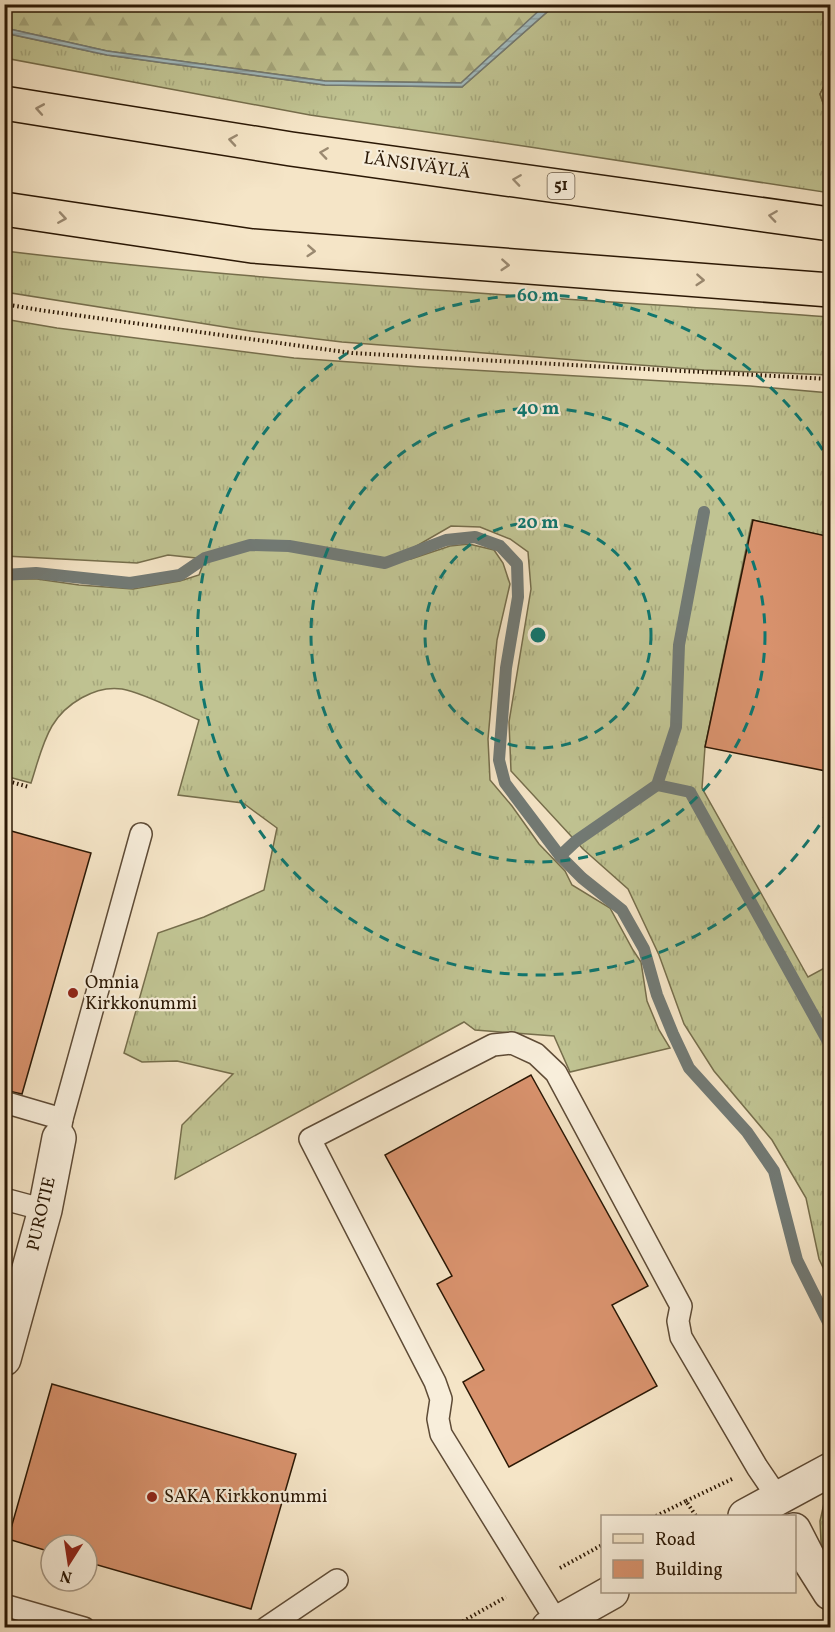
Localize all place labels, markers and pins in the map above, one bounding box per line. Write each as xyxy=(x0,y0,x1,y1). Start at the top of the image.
centre of rings xyxy=(528,625,548,645)
place label: Omnia Kirkkonummi xyxy=(85,971,197,1017)
marker: Omnia Kirkkonummi xyxy=(66,986,80,1000)
place label: SAKA Kirkkonummi xyxy=(164,1485,327,1510)
marker: SAKA Kirkkonummi xyxy=(145,1490,159,1504)

